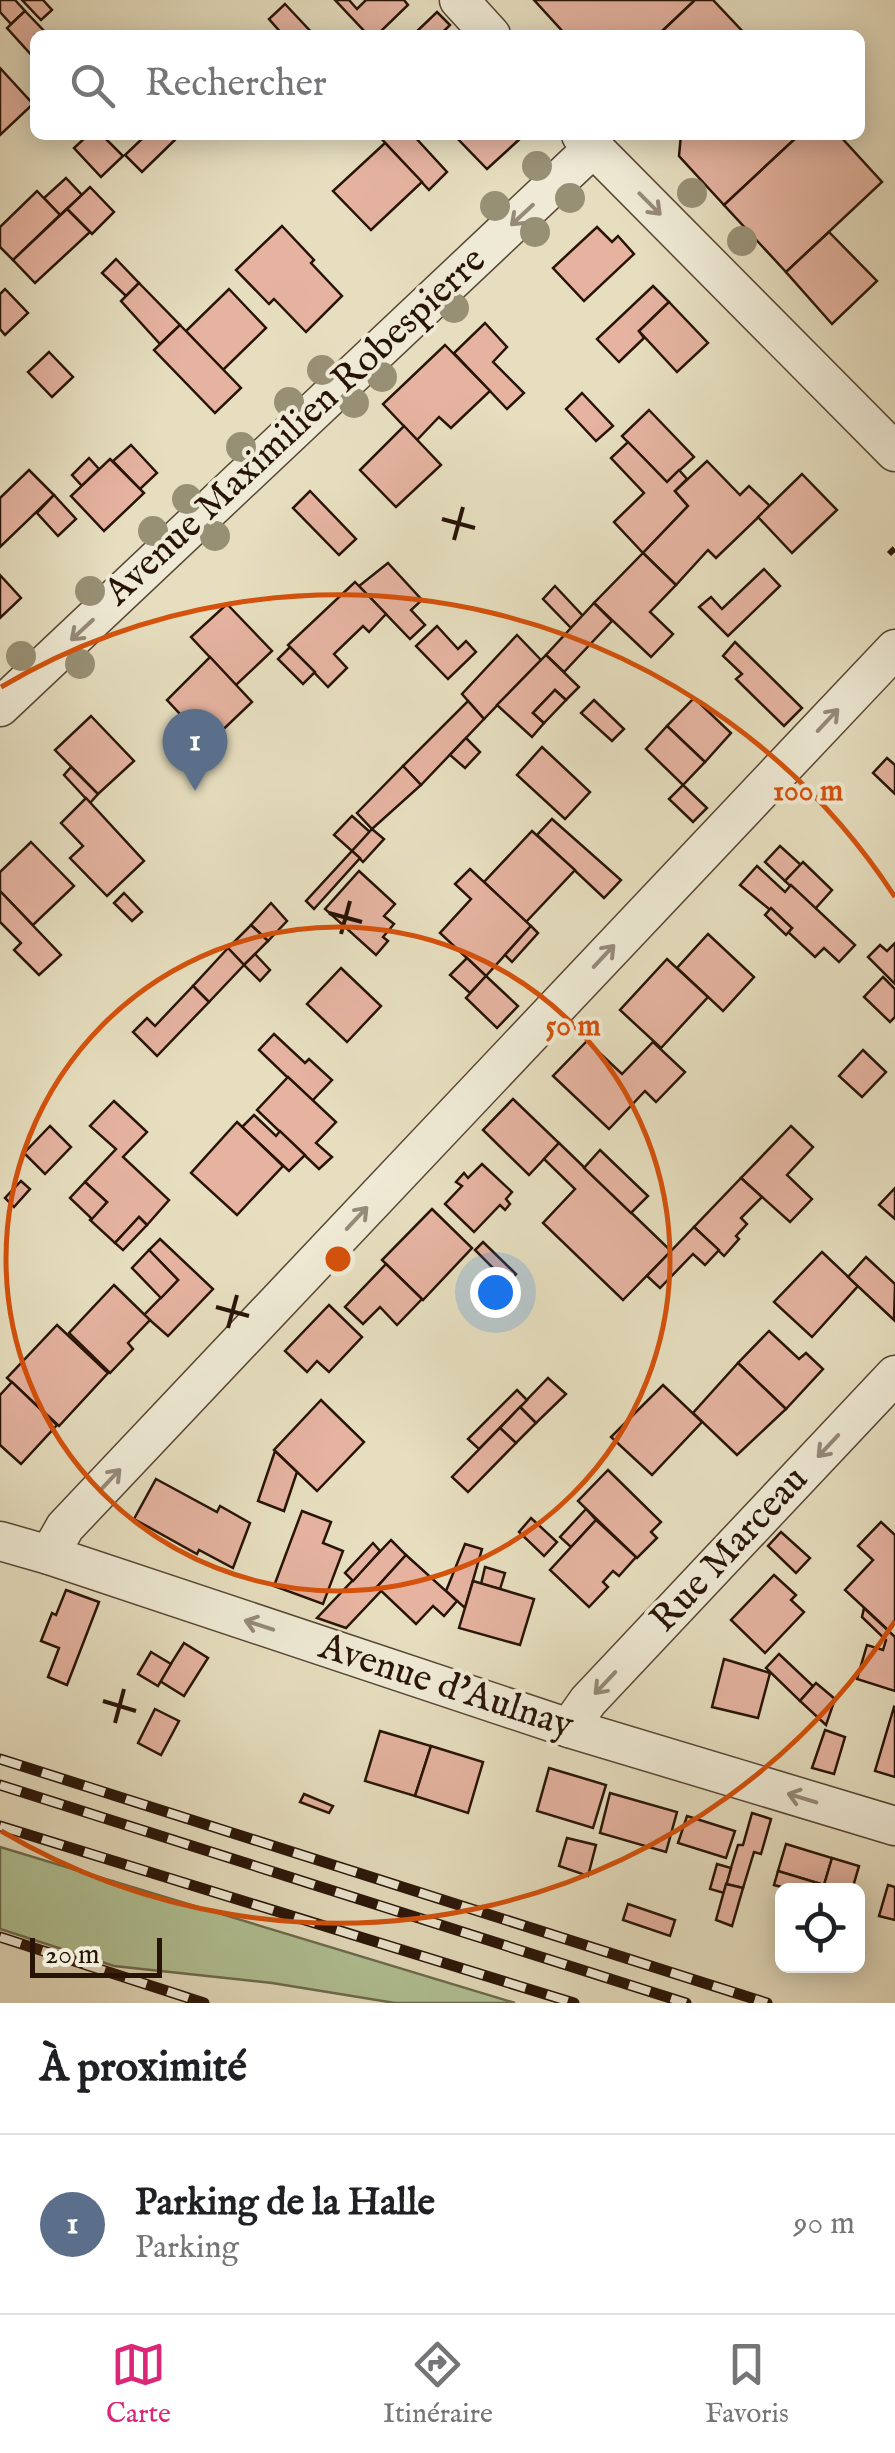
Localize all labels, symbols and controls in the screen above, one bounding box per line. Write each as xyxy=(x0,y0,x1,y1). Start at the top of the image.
search box xyxy=(30,30,865,140)
icon: search xyxy=(65,58,120,113)
text: Rechercher xyxy=(145,61,327,109)
one-way arrow xyxy=(637,192,661,216)
one-way arrow xyxy=(510,203,535,226)
street label: Avenue Maximilien Robespierre xyxy=(94,237,497,617)
one-way arrow xyxy=(70,618,94,642)
pin: 1 xyxy=(162,708,228,791)
one-way arrow xyxy=(816,708,839,733)
text: 100 m xyxy=(773,773,843,811)
one-way arrow xyxy=(592,945,616,969)
text: 50 m xyxy=(545,1008,601,1046)
one-way arrow xyxy=(345,1206,368,1231)
centre of rings xyxy=(320,1241,356,1277)
your location xyxy=(470,1267,521,1318)
one-way arrow xyxy=(816,1434,840,1458)
street label: Rue Marceau xyxy=(641,1457,819,1643)
one-way arrow xyxy=(98,1468,122,1492)
one-way arrow xyxy=(243,1615,275,1633)
street label: Avenue d'Aulnay xyxy=(312,1623,579,1751)
one-way arrow xyxy=(593,1670,617,1694)
one-way arrow xyxy=(786,1788,818,1806)
map controls xyxy=(775,1883,865,1973)
button: locate xyxy=(775,1883,865,1973)
scale bar xyxy=(30,1933,162,1978)
text: 20 m xyxy=(45,1938,100,1973)
text: À proximité xyxy=(40,2042,247,2095)
text: Parking de la Halle xyxy=(135,2180,435,2228)
text: 1 xyxy=(67,2204,78,2245)
text: 90 m xyxy=(794,2204,855,2245)
text: Parking xyxy=(135,2228,239,2269)
tab: Carte xyxy=(106,2337,171,2432)
tab: Itinéraire xyxy=(383,2337,493,2432)
tab: Favoris xyxy=(705,2337,789,2432)

